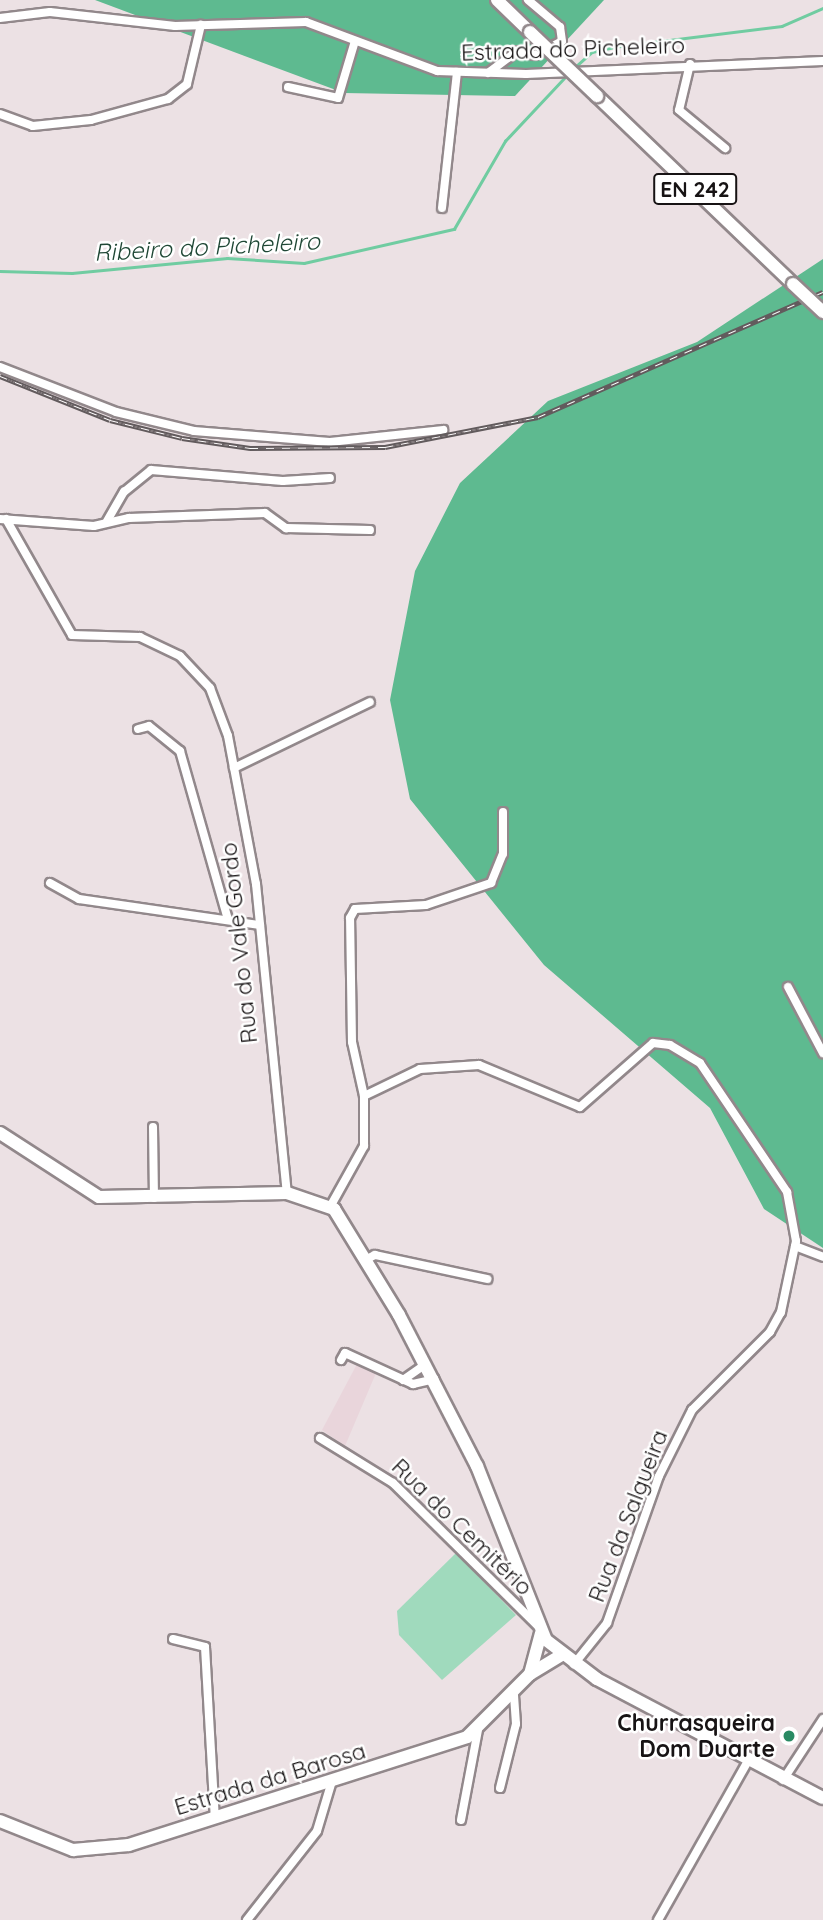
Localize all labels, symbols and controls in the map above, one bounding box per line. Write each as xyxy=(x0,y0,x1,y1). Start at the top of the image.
street label: Estrada do Picheleiro xyxy=(460,31,686,67)
road number: EN 242 xyxy=(653,172,737,206)
water label: Ribeiro do Picheleiro xyxy=(93,227,321,267)
street label: Rua do Vale Gordo xyxy=(215,841,263,1045)
street label: Rua da Salgueira xyxy=(582,1426,674,1606)
street label: Rua do Cemitério xyxy=(386,1453,538,1601)
place label: Churrasqueira Dom Duarte xyxy=(617,1709,775,1763)
marker: Churrasqueira Dom Duarte xyxy=(781,1728,797,1744)
street label: Estrada da Barosa xyxy=(171,1737,369,1821)

